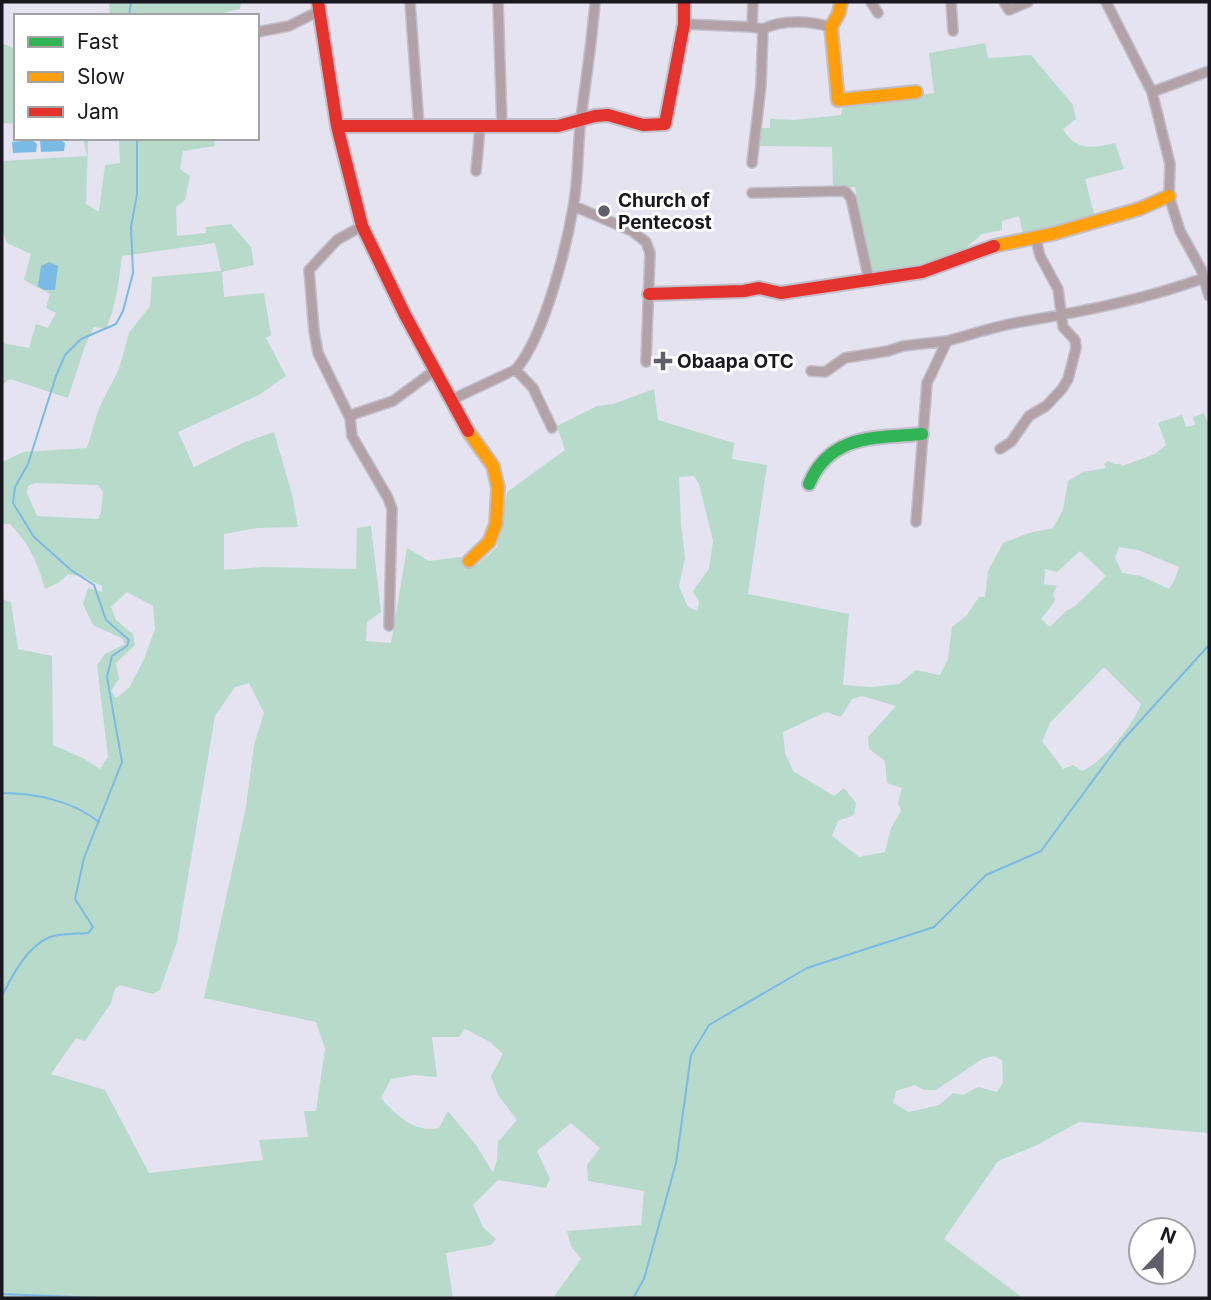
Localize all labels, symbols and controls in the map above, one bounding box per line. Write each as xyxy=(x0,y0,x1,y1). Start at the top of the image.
legend xyxy=(14,14,259,140)
text: Fast xyxy=(77,29,119,54)
text: Slow xyxy=(77,64,125,89)
text: Jam xyxy=(77,99,119,124)
place label: Church of Pentecost xyxy=(618,189,712,234)
marker: Church of Pentecost xyxy=(596,203,612,219)
place label: Obaapa OTC xyxy=(677,350,794,373)
marker: Obaapa OTC xyxy=(655,353,671,369)
north arrow xyxy=(1127,1216,1197,1286)
text: N xyxy=(1157,1222,1179,1249)

